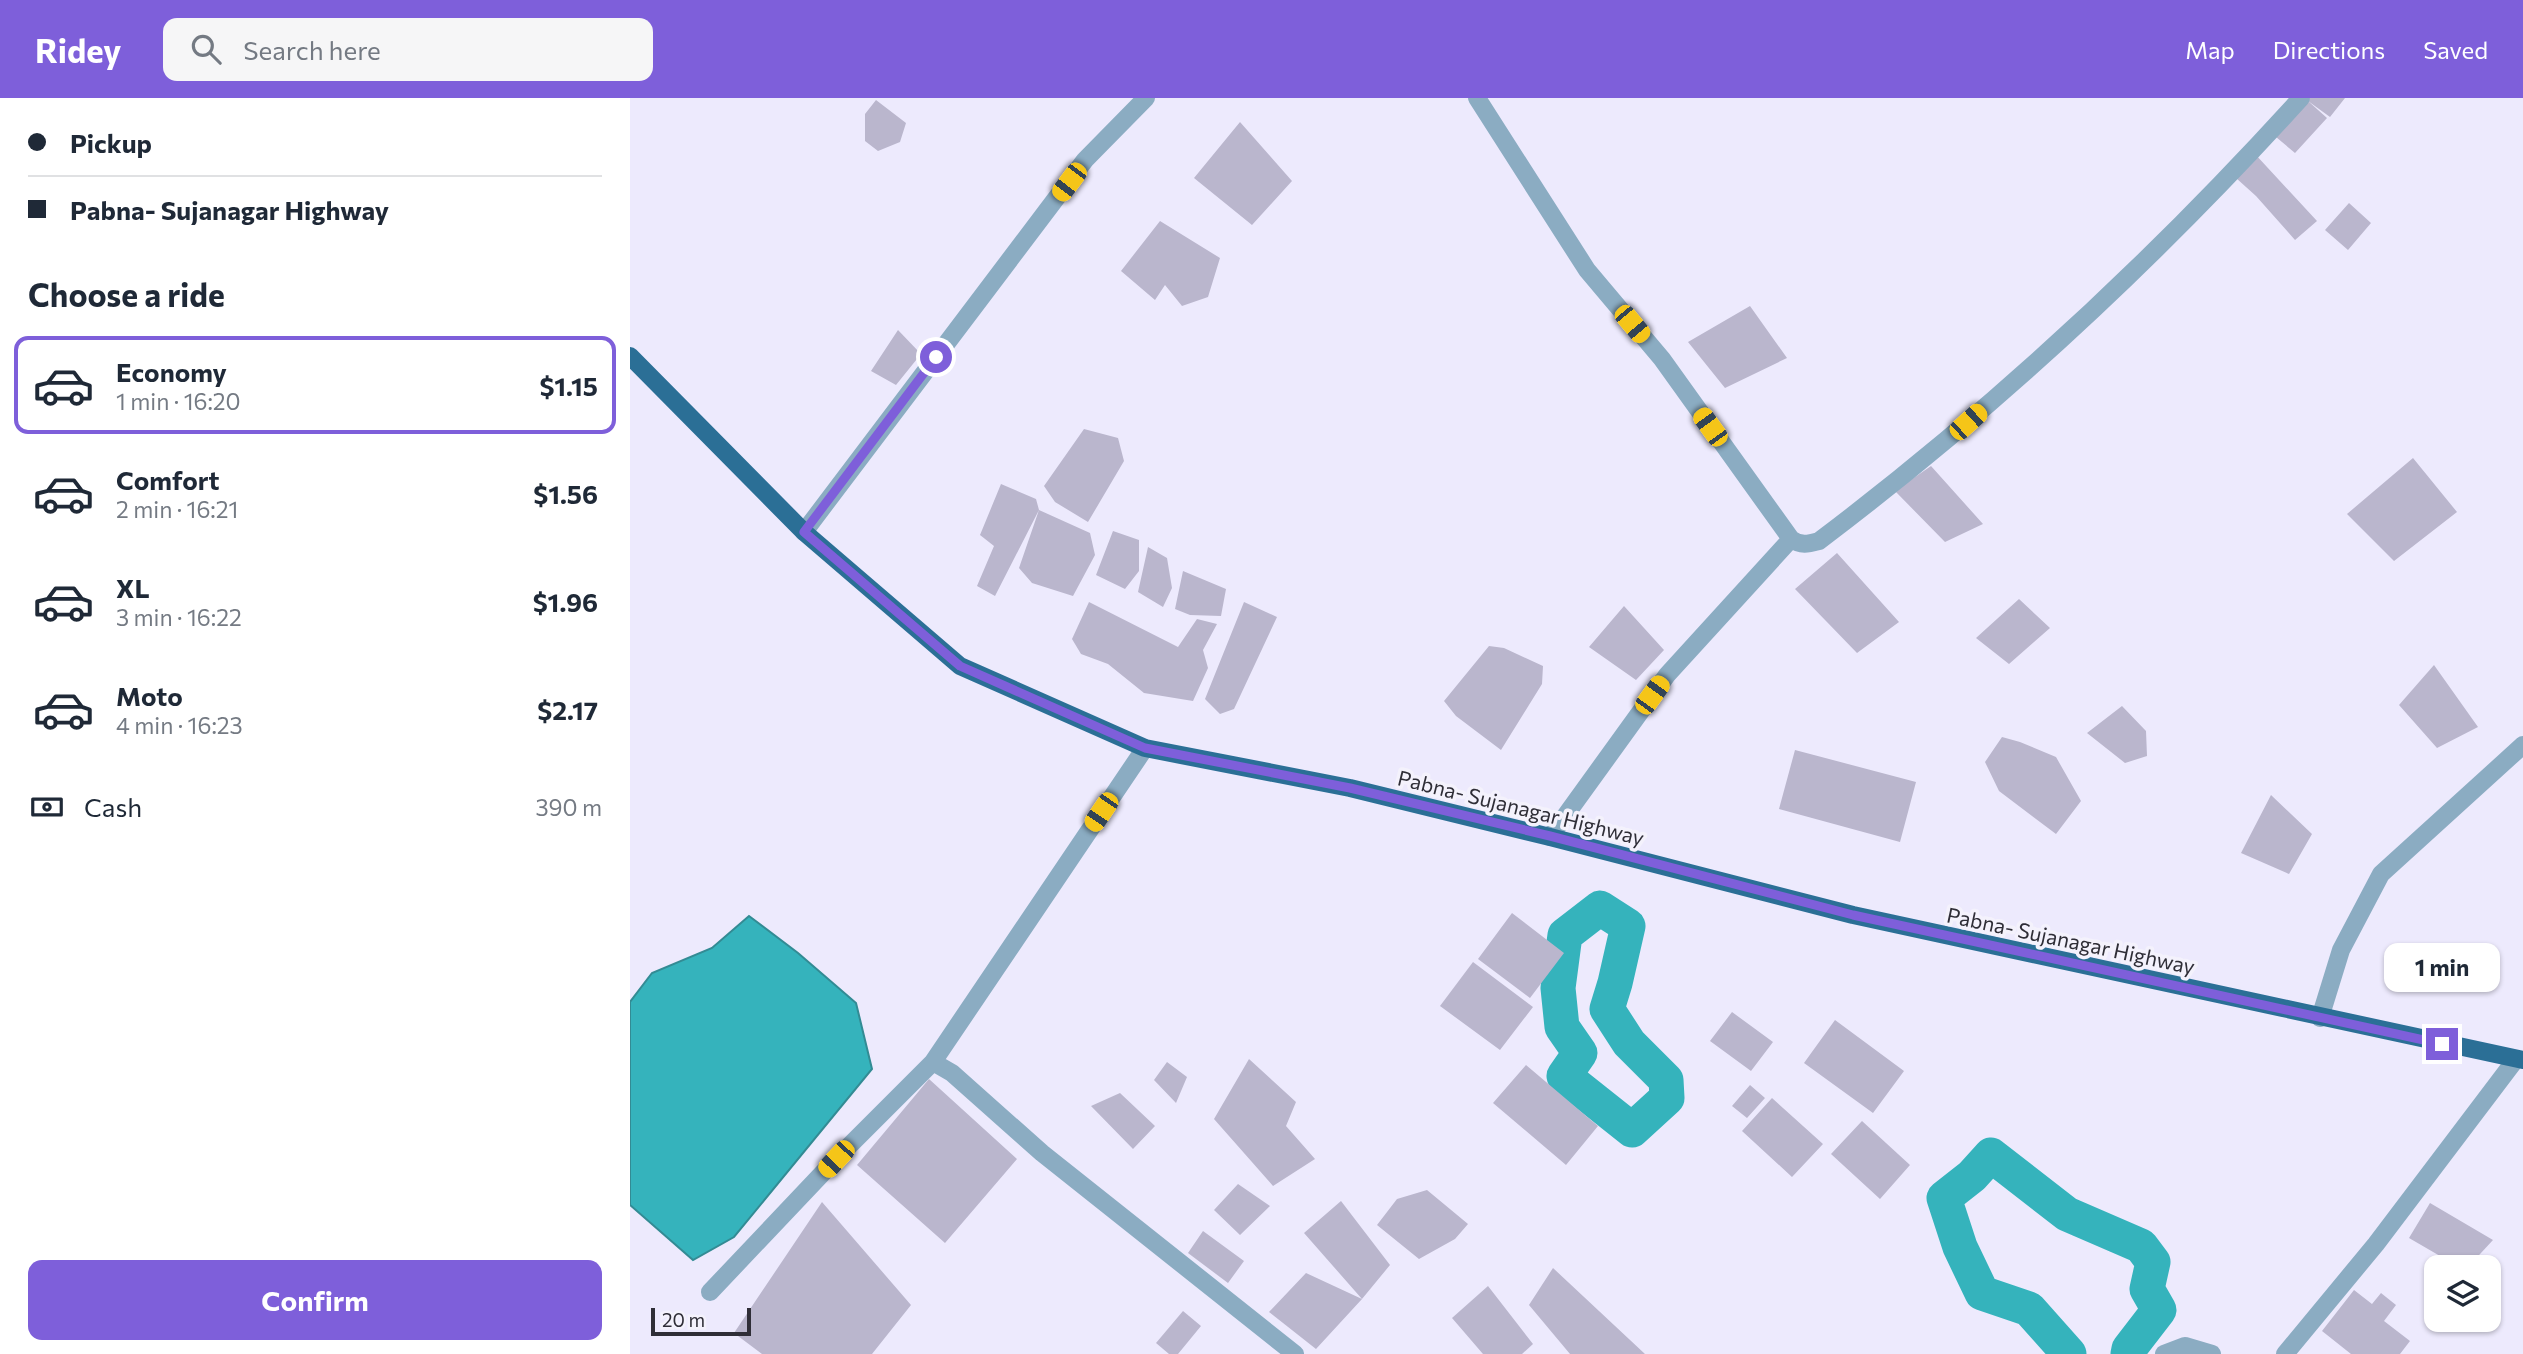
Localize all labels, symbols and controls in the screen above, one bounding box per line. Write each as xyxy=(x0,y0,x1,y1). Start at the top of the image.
search box xyxy=(163,18,653,81)
text: Ridey xyxy=(35,29,121,70)
icon: search xyxy=(187,30,225,68)
text: Search here xyxy=(243,34,381,65)
text: Map xyxy=(2185,35,2235,64)
text: Directions xyxy=(2273,35,2385,64)
text: Saved xyxy=(2423,35,2488,64)
text: Pickup xyxy=(70,127,152,158)
car xyxy=(1048,159,1091,205)
text: Pabna- Sujanagar Highway xyxy=(70,194,389,225)
text: Choose a ride xyxy=(28,274,225,314)
car xyxy=(1611,301,1654,347)
route start xyxy=(920,341,952,373)
icon: car xyxy=(32,354,95,417)
text: Economy xyxy=(116,356,227,387)
text: $1.15 xyxy=(539,370,598,401)
text: 1 min · 16:20 xyxy=(116,387,241,415)
car xyxy=(1946,400,1991,444)
car xyxy=(1690,404,1731,450)
icon: car xyxy=(32,462,95,525)
text: Comfort xyxy=(116,464,219,495)
text: $1.56 xyxy=(533,478,598,509)
text: 2 min · 16:21 xyxy=(116,495,238,523)
icon: car xyxy=(32,570,95,633)
text: XL xyxy=(116,572,150,603)
text: $1.96 xyxy=(533,586,598,617)
text: 3 min · 16:22 xyxy=(116,603,242,631)
car xyxy=(1632,672,1673,718)
icon: car xyxy=(32,678,95,741)
text: Moto xyxy=(116,680,183,711)
text: $2.17 xyxy=(537,694,598,725)
text: 4 min · 16:23 xyxy=(116,711,243,739)
street label: Pabna- Sujanagar Highway xyxy=(1395,764,1647,850)
icon: cash xyxy=(28,788,66,826)
car xyxy=(1081,789,1122,835)
text: Cash xyxy=(84,791,142,822)
text: 390 m xyxy=(535,793,602,821)
street label: Pabna- Sujanagar Highway xyxy=(1945,901,2197,979)
callout: 1 min xyxy=(2384,942,2500,992)
text: 1 min xyxy=(2415,953,2469,981)
route end xyxy=(2426,1028,2458,1060)
car xyxy=(814,1136,859,1182)
map controls xyxy=(2424,1255,2501,1332)
button: layers xyxy=(2424,1255,2501,1332)
button: Confirm xyxy=(28,1260,602,1340)
scale bar xyxy=(651,1305,751,1337)
text: 20 m xyxy=(662,1308,705,1331)

